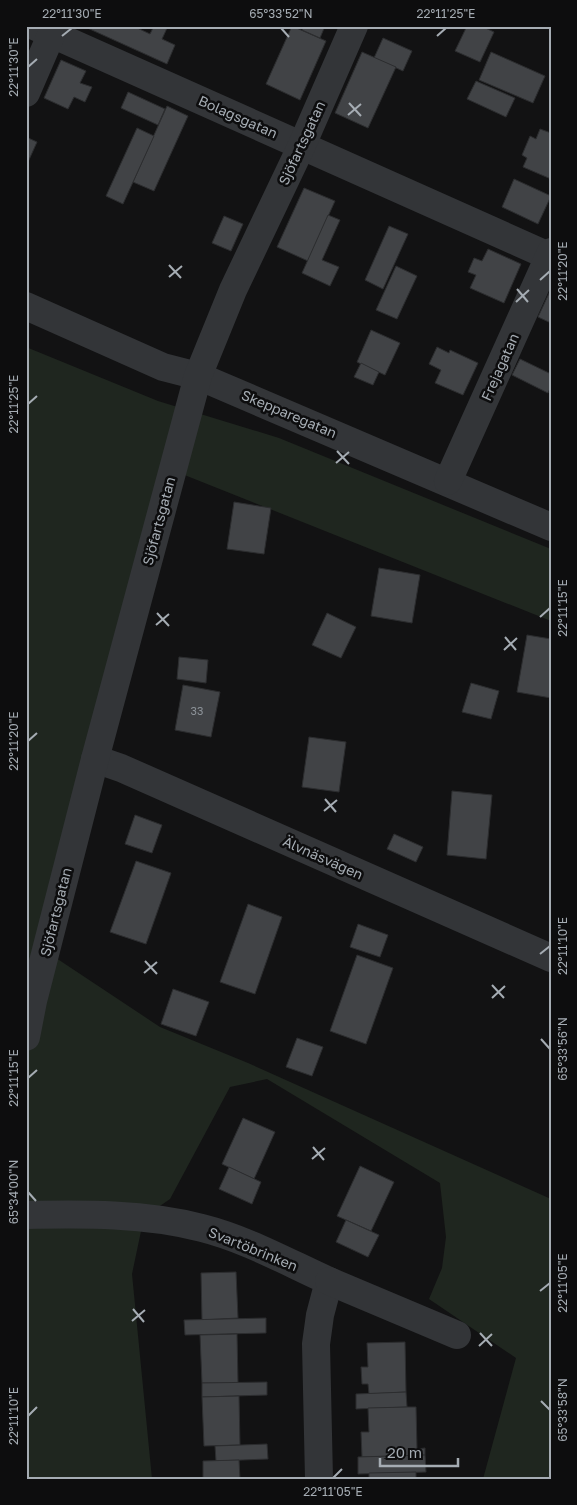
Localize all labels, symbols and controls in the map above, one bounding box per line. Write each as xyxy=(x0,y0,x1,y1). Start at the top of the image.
text: 22°11'30"E xyxy=(42,6,102,21)
text: 65°33'52"N xyxy=(249,6,313,21)
text: 22°11'25"E xyxy=(417,6,475,21)
text: 22°11'30"E xyxy=(6,37,21,97)
street label: Bolagsgatan xyxy=(196,92,280,142)
street label: Sjöfartsgatan xyxy=(275,98,328,188)
text: 22°11'20"E xyxy=(555,241,570,301)
street label: Frejagatan xyxy=(477,330,522,403)
text: 22°11'25"E xyxy=(6,375,21,433)
street label: Skepparegatan xyxy=(239,386,339,441)
street label: Sjöfartsgatan xyxy=(139,475,179,567)
text: 22°11'15"E xyxy=(555,579,570,637)
house number: 33 xyxy=(191,704,203,717)
text: 22°11'20"E xyxy=(6,711,21,771)
street label: Älvnäsvägen xyxy=(281,832,366,883)
street label: Sjöfartsgatan xyxy=(36,866,75,958)
text: 22°11'10"E xyxy=(555,917,570,975)
text: 65°33'56"N xyxy=(555,1017,570,1081)
text: 22°11'15"E xyxy=(6,1049,21,1107)
text: 65°34'00"N xyxy=(6,1160,21,1224)
street label: Svartöbrinken xyxy=(206,1223,300,1274)
text: 22°11'05"E xyxy=(555,1253,570,1313)
text: 65°33'58"N xyxy=(555,1378,570,1442)
text: 22°11'10"E xyxy=(6,1387,21,1445)
scale bar xyxy=(380,1435,457,1467)
text: 20 m xyxy=(387,1443,422,1461)
text: 22°11'05"E xyxy=(303,1484,363,1499)

